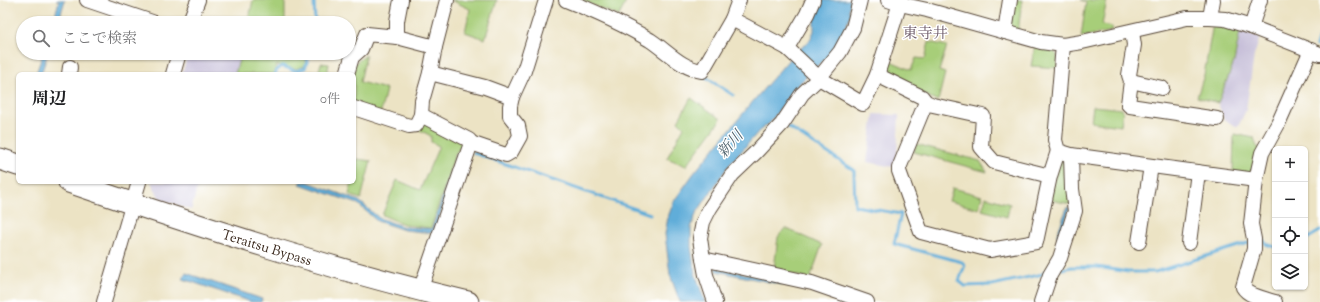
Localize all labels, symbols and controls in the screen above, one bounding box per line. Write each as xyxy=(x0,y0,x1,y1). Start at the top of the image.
search box xyxy=(16,16,356,60)
district label: 東寺井 xyxy=(902,24,948,45)
icon: search xyxy=(30,27,52,49)
text: ここで検索 xyxy=(62,29,137,50)
text: 周辺 xyxy=(32,88,66,112)
text: 0件 xyxy=(320,91,340,109)
water label: 新川 xyxy=(713,125,750,163)
map controls xyxy=(1272,146,1308,290)
button: + xyxy=(1272,146,1308,182)
button: − xyxy=(1272,182,1308,218)
button: locate xyxy=(1272,218,1308,254)
street label: Teraitsu Bypass xyxy=(219,226,314,272)
button: layers xyxy=(1272,254,1308,290)

